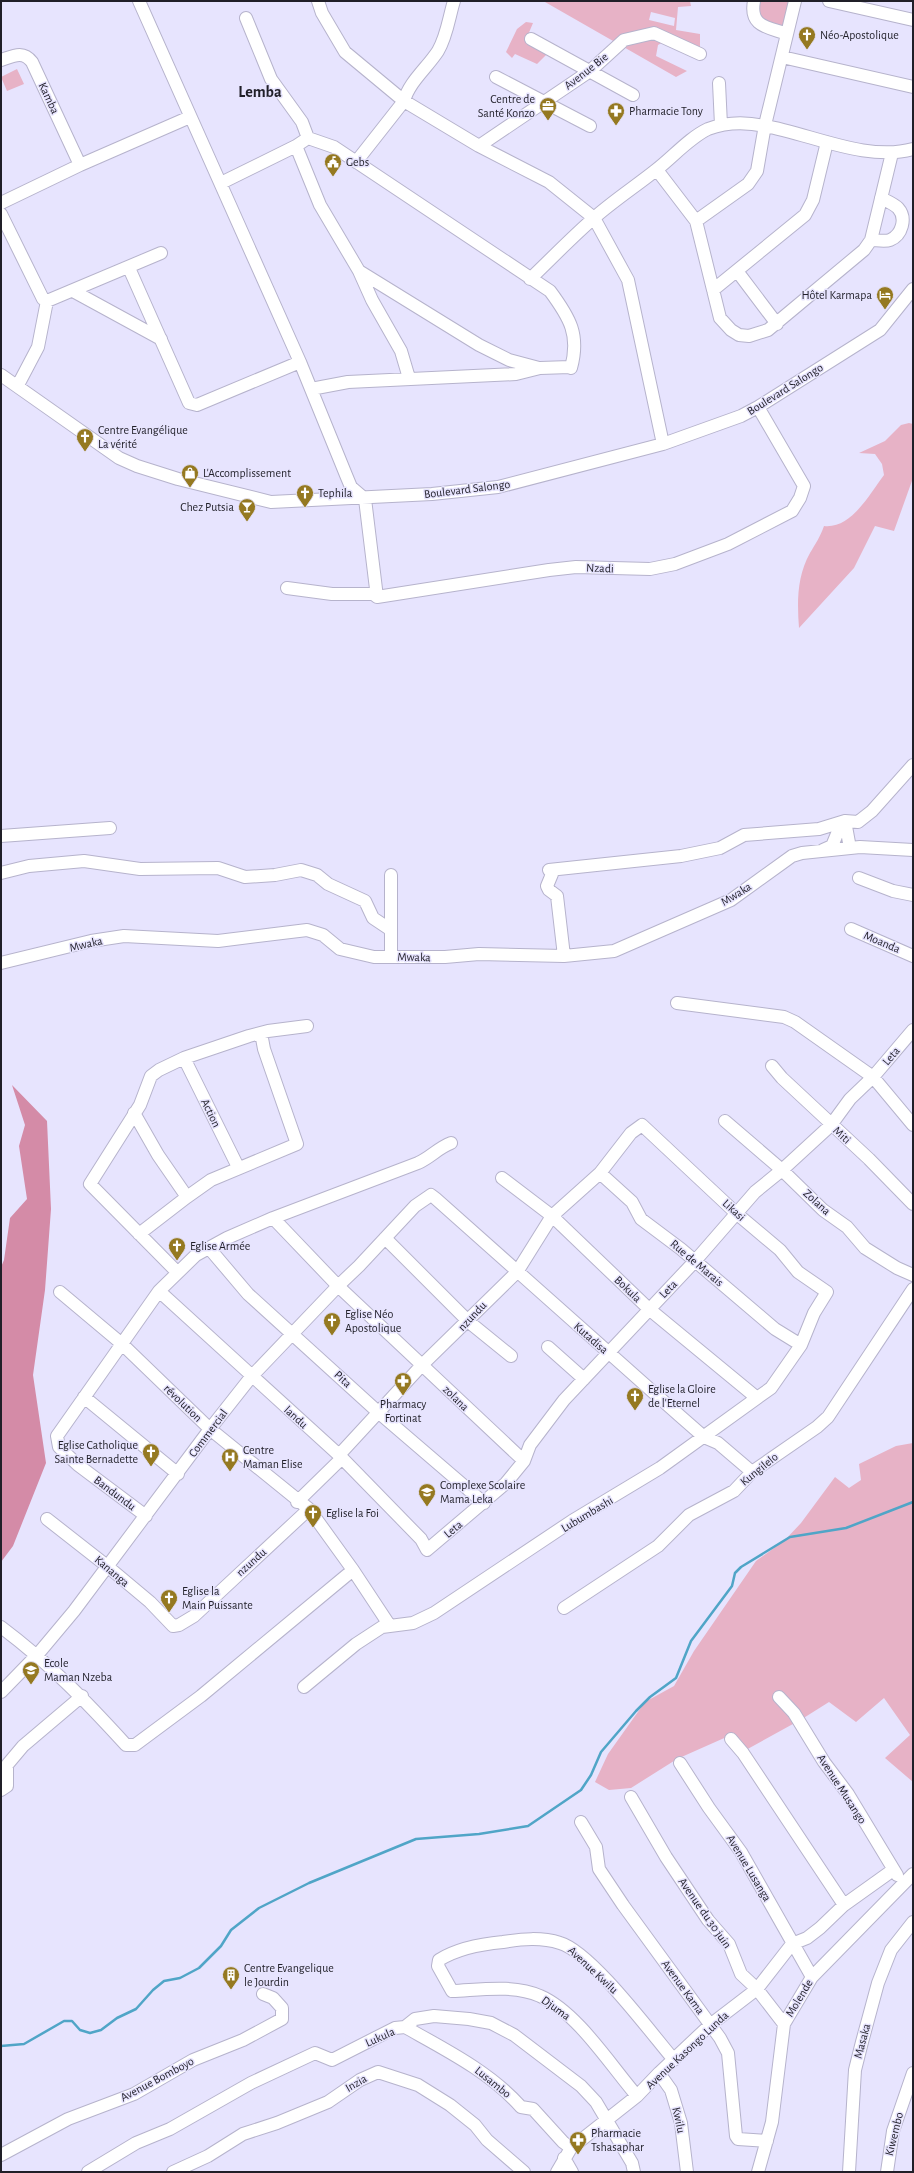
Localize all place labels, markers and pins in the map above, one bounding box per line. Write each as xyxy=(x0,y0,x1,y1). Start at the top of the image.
church icon: Néo-Apostolique xyxy=(797,25,817,50)
place label: Néo-Apostolique xyxy=(820,29,899,41)
place label: Centre de Santé Konzo xyxy=(478,93,535,119)
office icon: Centre de Santé Konzo xyxy=(538,96,558,121)
pharmacy icon: Pharmacie Tony xyxy=(606,101,626,126)
place label: Pharmacie Tony xyxy=(629,105,703,118)
public building icon: Gebs xyxy=(323,152,343,177)
place label: Gebs xyxy=(346,156,369,168)
hotel icon: Hôtel Karmapa xyxy=(875,285,895,310)
place label: Hôtel Karmapa xyxy=(801,289,872,301)
place label: Centre Evangélique La vérité xyxy=(98,424,188,450)
church icon: Centre Evangélique La vérité xyxy=(75,427,95,452)
shop icon: L'Accomplissement xyxy=(180,463,200,488)
place label: L'Accomplissement xyxy=(203,467,291,479)
church icon: Tephila xyxy=(295,483,315,508)
place label: Tephila xyxy=(318,487,353,499)
bar icon: Chez Putsia xyxy=(237,497,257,522)
place label: Chez Putsia xyxy=(180,501,234,513)
church icon: Eglise Armée xyxy=(167,1236,187,1261)
place label: Eglise Armée xyxy=(190,1240,250,1252)
place label: Eglise Néo Apostolique xyxy=(345,1308,401,1334)
church icon: Eglise Néo Apostolique xyxy=(322,1311,342,1336)
pharmacy icon: Pharmacy Fortinat xyxy=(393,1371,413,1396)
place label: Eglise la Gloire de l'Eternel xyxy=(648,1383,716,1409)
church icon: Eglise la Gloire de l'Eternel xyxy=(625,1386,645,1411)
place label: Pharmacy Fortinat xyxy=(380,1398,426,1424)
place label: Eglise Catholique Sainte Bernadette xyxy=(55,1439,138,1465)
church icon: Eglise Catholique Sainte Bernadette xyxy=(141,1442,161,1467)
place label: Centre Maman Elise xyxy=(243,1444,303,1470)
hospital icon: Centre Maman Elise xyxy=(220,1447,240,1472)
place label: Complexe Scolaire Mama Leka xyxy=(440,1479,525,1505)
school or university icon: Complexe Scolaire Mama Leka xyxy=(417,1482,437,1507)
church icon: Eglise la Foi xyxy=(303,1503,323,1528)
place label: Eglise la Foi xyxy=(326,1507,379,1519)
place label: Eglise la Main Puissante xyxy=(182,1585,253,1611)
church icon: Eglise la Main Puissante xyxy=(159,1588,179,1613)
place label: Ecole Maman Nzeba xyxy=(44,1657,113,1683)
school or university icon: Ecole Maman Nzeba xyxy=(21,1660,41,1685)
place label: Centre Evangelique le Jourdin xyxy=(244,1962,334,1988)
building icon: Centre Evangelique le Jourdin xyxy=(221,1965,241,1990)
place label: Pharmacie Tshasaphar xyxy=(591,2127,644,2153)
pharmacy icon: Pharmacie Tshasaphar xyxy=(568,2130,588,2155)

